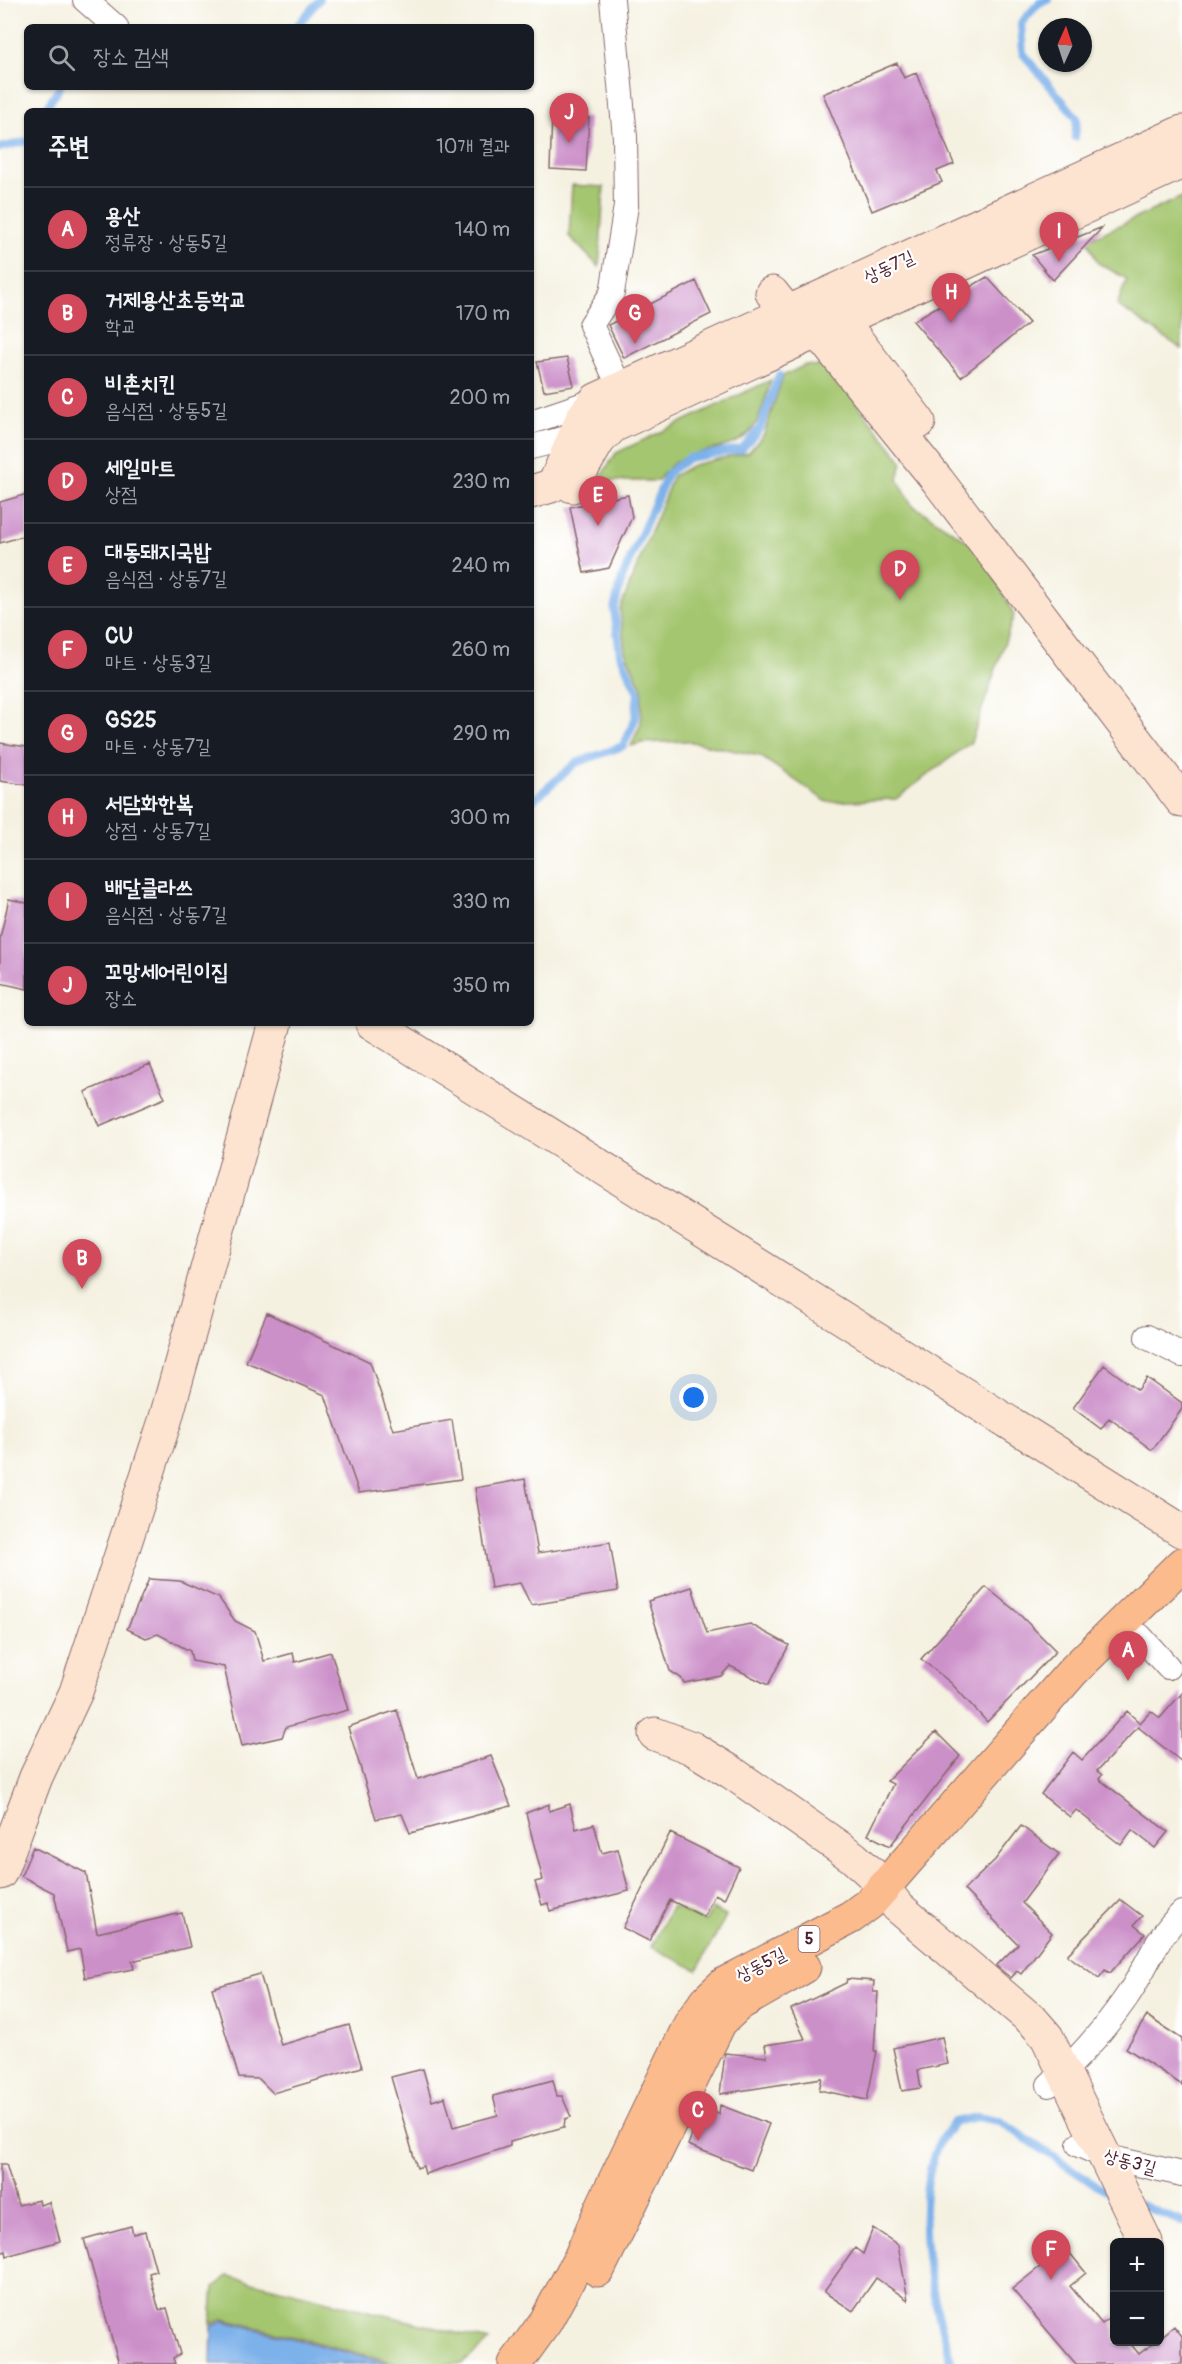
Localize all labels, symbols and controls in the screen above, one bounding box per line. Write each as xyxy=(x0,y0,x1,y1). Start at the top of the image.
north arrow xyxy=(1038,18,1092,72)
search box xyxy=(24,24,534,90)
icon: search xyxy=(45,41,78,74)
text: 장소 검색 xyxy=(93,43,169,71)
pin: J xyxy=(550,94,588,143)
text: 주변 xyxy=(48,131,90,163)
text: 10개 결과 xyxy=(436,134,510,159)
text: 용산 xyxy=(105,202,140,230)
pin: I xyxy=(1040,212,1078,262)
text: A xyxy=(61,217,74,242)
text: 140 m xyxy=(455,217,510,242)
text: 정류장 · 상동5길 xyxy=(105,230,228,255)
street label: 상동7길 xyxy=(860,245,918,289)
pin: H xyxy=(932,274,970,323)
text: 거제용산초등학교 xyxy=(105,286,247,314)
pin: G xyxy=(616,294,654,344)
text: B xyxy=(62,301,73,326)
text: 170 m xyxy=(456,301,510,326)
text: 학교 xyxy=(105,314,137,339)
text: 비촌치킨 xyxy=(105,370,176,398)
text: C xyxy=(61,385,74,410)
text: 200 m xyxy=(449,385,510,410)
text: 음식점 · 상동5길 xyxy=(105,398,228,423)
text: 세일마트 xyxy=(105,454,176,482)
text: D xyxy=(61,469,74,494)
text: 230 m xyxy=(453,469,510,494)
pin: E xyxy=(578,476,618,526)
text: 상점 xyxy=(105,482,137,507)
text: 대동돼지국밥 xyxy=(105,538,211,566)
pin: D xyxy=(880,550,920,600)
text: E xyxy=(62,553,73,578)
text: 240 m xyxy=(451,553,510,578)
text: 음식점 · 상동7길 xyxy=(105,566,227,591)
text: CU xyxy=(105,622,133,650)
text: F xyxy=(61,637,74,662)
text: 260 m xyxy=(451,637,510,662)
text: 마트 · 상동3길 xyxy=(105,650,212,675)
text: GS25 xyxy=(105,706,157,734)
text: G xyxy=(61,721,74,746)
text: 290 m xyxy=(453,721,510,746)
text: 마트 · 상동7길 xyxy=(105,734,211,759)
text: 서담화한복 xyxy=(105,790,194,818)
text: H xyxy=(61,805,74,830)
text: 300 m xyxy=(449,805,510,830)
text: 상점 · 상동7길 xyxy=(105,818,211,843)
text: 배달클라쓰 xyxy=(105,874,194,902)
text: I xyxy=(65,889,70,914)
text: 330 m xyxy=(452,889,510,914)
text: 음식점 · 상동7길 xyxy=(105,902,227,927)
text: 꼬망세어린이집 xyxy=(105,958,229,986)
text: J xyxy=(63,973,72,998)
text: 350 m xyxy=(452,973,510,998)
text: 장소 xyxy=(105,986,137,1011)
pin: B xyxy=(62,1240,101,1289)
your location xyxy=(679,1383,708,1412)
pin: A xyxy=(1108,1632,1148,1681)
road number: 5 xyxy=(798,1926,820,1952)
street label: 상동5길 xyxy=(732,1942,790,1988)
pin: C xyxy=(678,2092,718,2141)
street label: 상동3길 xyxy=(1101,2144,1159,2180)
pin: F xyxy=(1032,2230,1070,2280)
map controls xyxy=(1110,2238,1164,2346)
button: + xyxy=(1110,2238,1164,2292)
button: − xyxy=(1110,2292,1164,2346)

